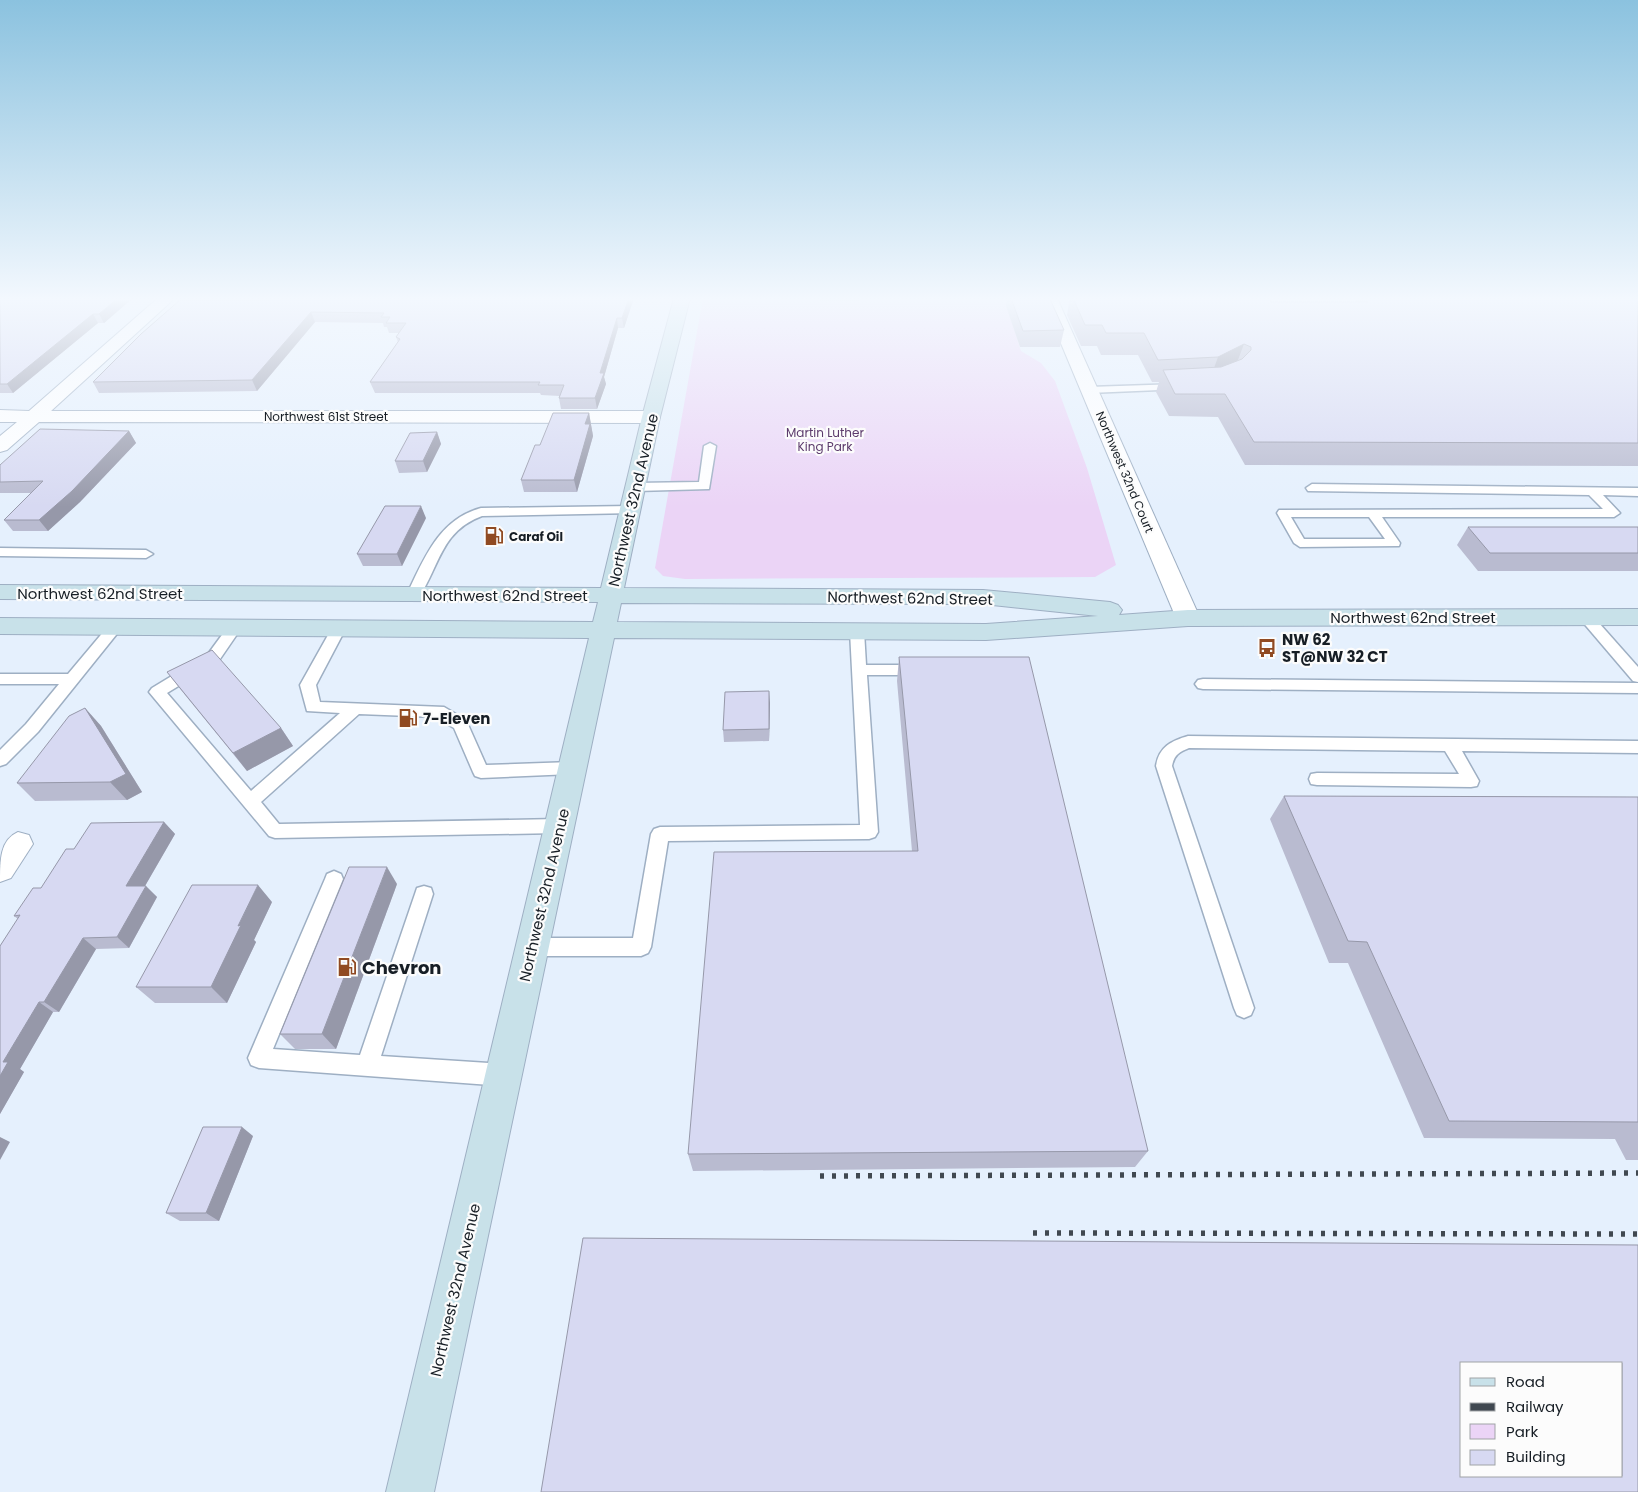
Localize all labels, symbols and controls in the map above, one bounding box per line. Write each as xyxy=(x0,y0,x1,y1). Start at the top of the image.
street label: Northwest 61st Street xyxy=(264,408,388,425)
street label: Northwest 32nd Court xyxy=(1092,409,1158,535)
street label: Northwest 32nd Avenue xyxy=(603,411,663,589)
park label: Martin Luther King Park xyxy=(786,424,864,455)
fuel station icon: Caraf Oil xyxy=(483,525,505,547)
place label: Caraf Oil xyxy=(509,528,563,545)
street label: Northwest 62nd Street xyxy=(17,583,183,604)
street label: Northwest 62nd Street xyxy=(422,585,588,606)
street label: Northwest 62nd Street xyxy=(827,586,993,610)
street label: Northwest 62nd Street xyxy=(1330,607,1496,628)
place label: NW 62 ST@NW 32 CT xyxy=(1282,629,1388,667)
bus stop icon: NW 62 ST@NW 32 CT xyxy=(1256,637,1278,659)
fuel station icon: 7-Eleven xyxy=(397,707,419,729)
place label: 7-Eleven xyxy=(423,708,490,729)
street label: Northwest 32nd Avenue xyxy=(514,806,574,984)
place label: Chevron xyxy=(362,955,442,980)
fuel station icon: Chevron xyxy=(336,956,358,978)
street label: Northwest 32nd Avenue xyxy=(425,1201,485,1379)
legend xyxy=(1460,1362,1623,1477)
text: Road xyxy=(1506,1371,1545,1392)
text: Railway xyxy=(1506,1396,1564,1417)
text: Park xyxy=(1506,1421,1538,1442)
text: Building xyxy=(1506,1446,1566,1467)

